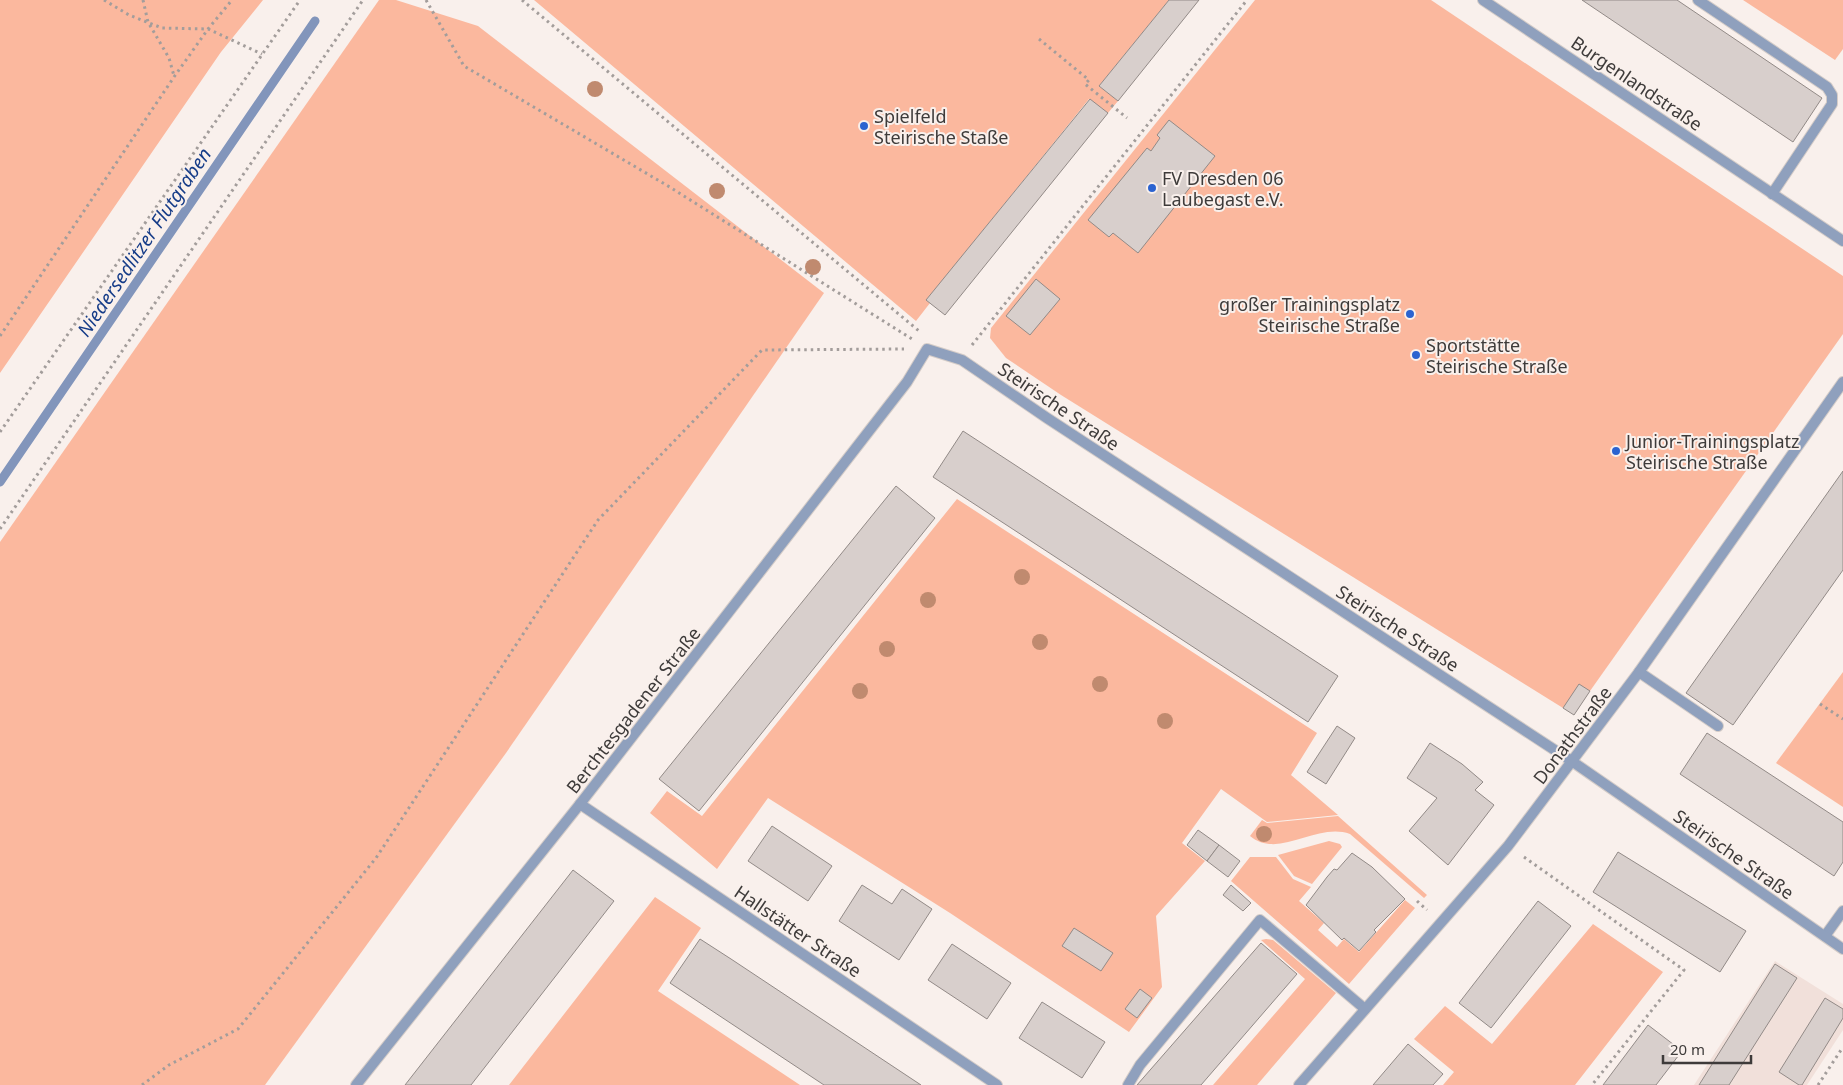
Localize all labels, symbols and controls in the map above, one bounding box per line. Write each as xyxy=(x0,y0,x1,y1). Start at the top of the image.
street label: Burgenlandstraße xyxy=(1567,30,1707,136)
place label: Spielfeld Steirische Staße xyxy=(874,104,1008,149)
marker: Spielfeld Steirische Staße xyxy=(858,120,870,132)
water label: Niedersedlitzer Flutgraben xyxy=(71,142,217,342)
place label: FV Dresden 06 Laubegast e.V. xyxy=(1162,166,1283,211)
marker: FV Dresden 06 Laubegast e.V. xyxy=(1146,182,1158,194)
place label: großer Trainingsplatz Steirische Straße xyxy=(1219,292,1400,337)
marker: großer Trainingsplatz Steirische Straße xyxy=(1404,308,1416,320)
place label: Sportstätte Steirische Straße xyxy=(1426,333,1568,378)
marker: Sportstätte Steirische Straße xyxy=(1410,349,1422,361)
street label: Steirische Straße xyxy=(994,356,1124,456)
place label: Junior-Trainingsplatz Steirische Straße xyxy=(1624,429,1799,474)
marker: Junior-Trainingsplatz Steirische Straße xyxy=(1610,445,1622,457)
street label: Steirische Straße xyxy=(1332,579,1464,677)
street label: Berchtesgadener Straße xyxy=(560,622,706,798)
street label: Donathstraße xyxy=(1527,681,1617,789)
street label: Steirische Straße xyxy=(1669,804,1799,904)
street label: Hallstätter Straße xyxy=(730,880,866,982)
scale bar xyxy=(1663,1032,1750,1064)
text: 20 m xyxy=(1670,1039,1705,1059)

